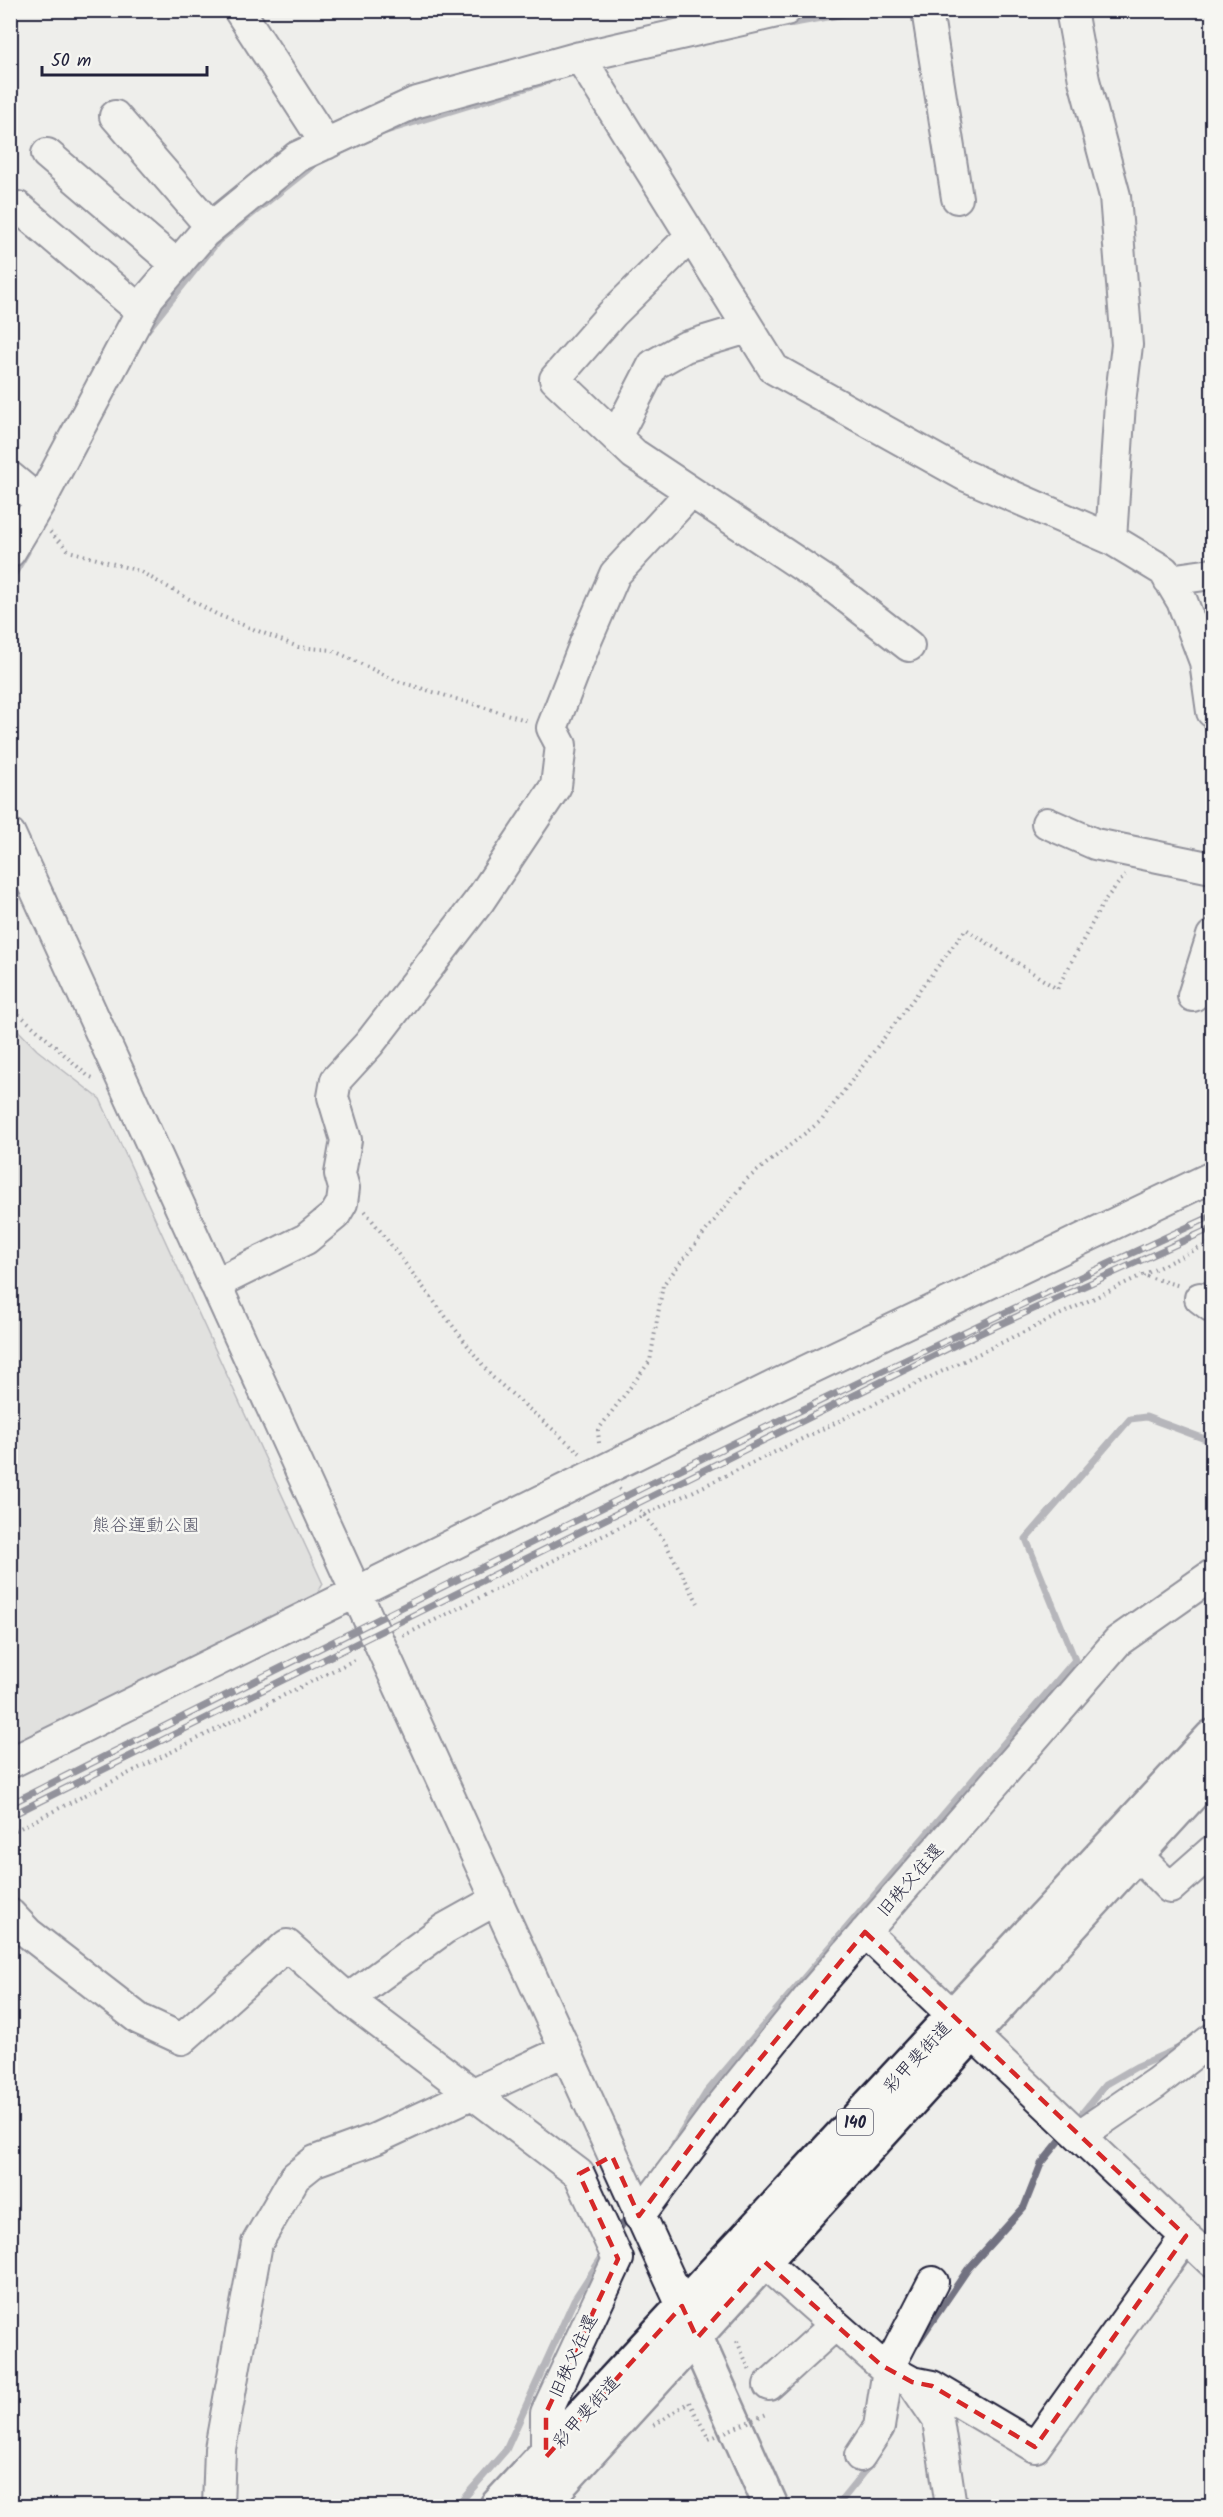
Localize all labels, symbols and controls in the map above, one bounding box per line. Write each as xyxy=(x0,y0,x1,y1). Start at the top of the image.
scale bar xyxy=(42,39,207,77)
text: 50 m xyxy=(51,47,91,76)
park label: 熊谷運動公園 xyxy=(92,1512,200,1541)
street label: 旧秩父往還 xyxy=(871,1838,952,1924)
street label: 彩甲斐街道 xyxy=(877,2015,959,2101)
road number: 140 xyxy=(837,2109,873,2135)
street label: 旧秩父往還 xyxy=(542,2310,607,2404)
street label: 彩甲斐街道 xyxy=(546,2370,628,2456)

